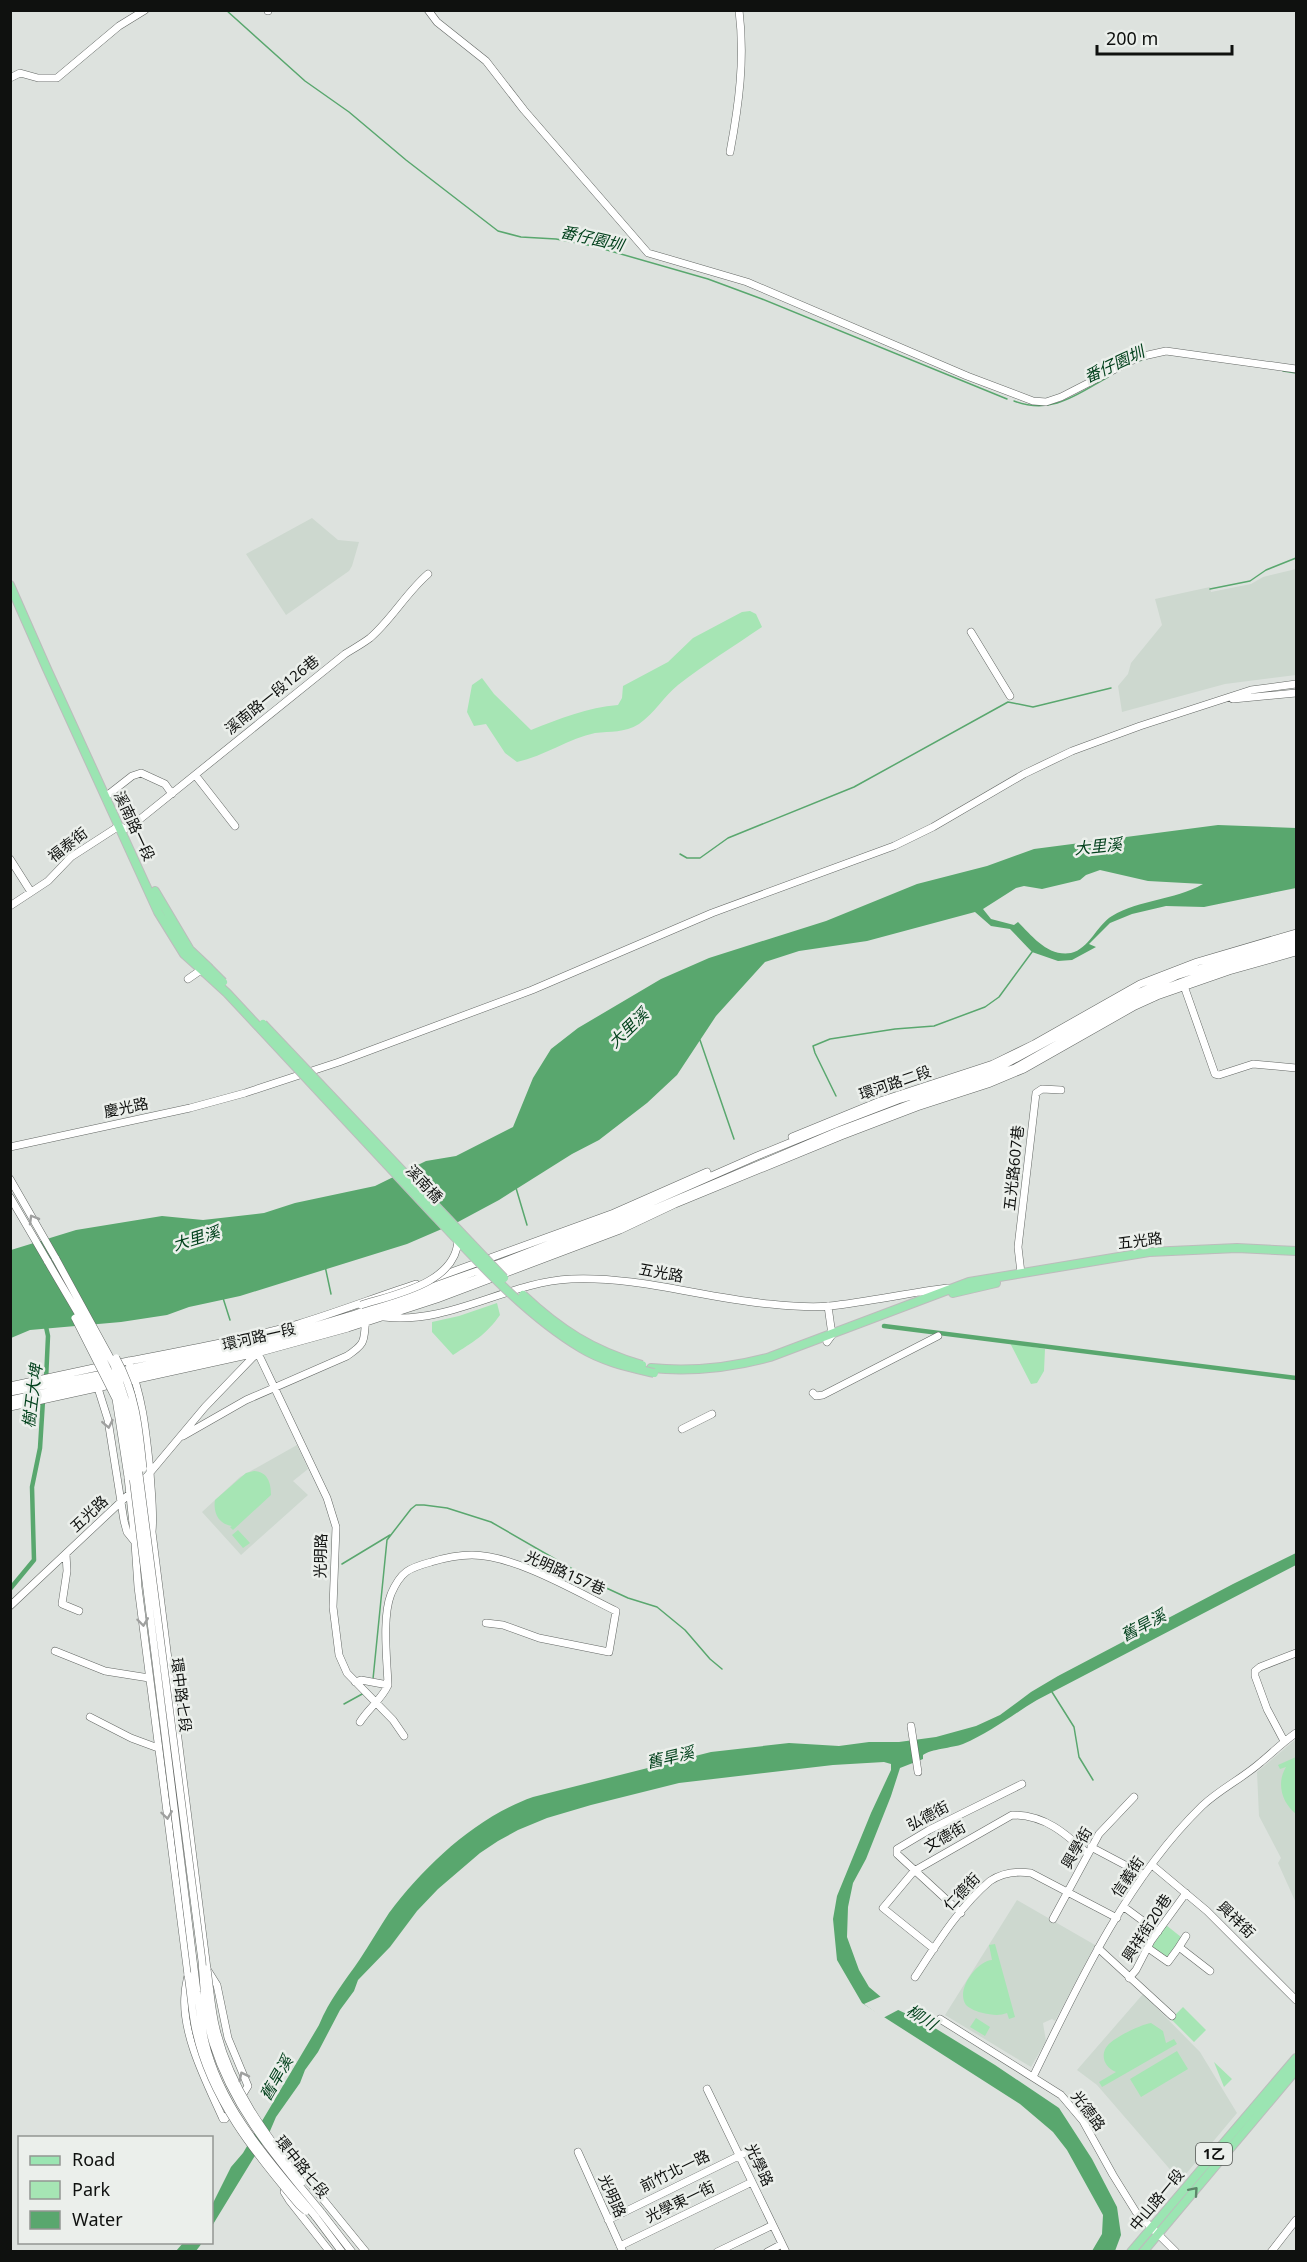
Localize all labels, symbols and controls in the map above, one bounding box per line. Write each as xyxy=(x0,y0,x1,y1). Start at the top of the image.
scale bar xyxy=(1097,18,1232,56)
text: 200 m xyxy=(1106,26,1158,50)
water label: 番仔園圳 xyxy=(558,220,628,256)
water label: 番仔園圳 xyxy=(1080,340,1149,387)
street label: 溪南路一段126巷 xyxy=(220,650,323,738)
street label: 溪南路一段 xyxy=(110,787,160,864)
street label: 福泰街 xyxy=(43,822,91,866)
water label: 大里溪 xyxy=(1073,832,1125,859)
water label: 大里溪 xyxy=(603,1002,654,1053)
street label: 環河路二段 xyxy=(856,1060,933,1104)
street label: 慶光路 xyxy=(102,1093,150,1121)
street label: 五光路607巷 xyxy=(999,1124,1027,1212)
street label: 溪南橋 xyxy=(402,1160,447,1207)
one-way arrow xyxy=(29,1215,41,1225)
water label: 大里溪 xyxy=(170,1220,224,1256)
street label: 五光路 xyxy=(1116,1227,1163,1253)
street label: 五光路 xyxy=(637,1258,685,1286)
street label: 環河路一段 xyxy=(220,1318,298,1354)
water label: 樹王大埤 xyxy=(17,1361,47,1429)
one-way arrow xyxy=(101,1419,114,1429)
street label: 五光路 xyxy=(65,1491,112,1536)
street label: 光明路 xyxy=(310,1533,330,1579)
street label: 光明路157巷 xyxy=(522,1546,609,1599)
water label: 舊旱溪 xyxy=(1117,1603,1171,1646)
one-way arrow xyxy=(136,1617,148,1626)
street label: 環中路七段 xyxy=(167,1656,196,1733)
water label: 舊旱溪 xyxy=(644,1740,698,1773)
street label: 弘德街 xyxy=(903,1796,952,1835)
one-way arrow xyxy=(160,1811,172,1820)
street label: 文德街 xyxy=(920,1816,969,1856)
street label: 興學街 xyxy=(1056,1823,1096,1872)
street label: 信義街 xyxy=(1106,1852,1148,1901)
street label: 仁德街 xyxy=(939,1868,984,1915)
street label: 興祥街20巷 xyxy=(1117,1890,1176,1965)
street label: 興祥街 xyxy=(1214,1896,1260,1942)
water label: 柳川 xyxy=(903,1999,943,2036)
water label: 舊旱溪 xyxy=(254,2050,299,2104)
one-way arrow xyxy=(239,2071,251,2082)
street label: 光德路 xyxy=(1067,2086,1110,2134)
street label: 環中路七段 xyxy=(271,2131,334,2202)
legend xyxy=(18,2136,213,2244)
street label: 光學路 xyxy=(741,2140,778,2189)
road number: 1乙 xyxy=(1196,2143,1232,2165)
street label: 前竹北一路 xyxy=(636,2145,713,2196)
text: Road xyxy=(72,2147,115,2171)
street label: 中山路一段 xyxy=(1124,2164,1188,2235)
street label: 光明路 xyxy=(595,2171,631,2220)
street label: 光學東一街 xyxy=(641,2176,718,2227)
text: Park xyxy=(72,2177,110,2201)
one-way arrow xyxy=(1187,2187,1198,2198)
text: Water xyxy=(72,2207,123,2231)

